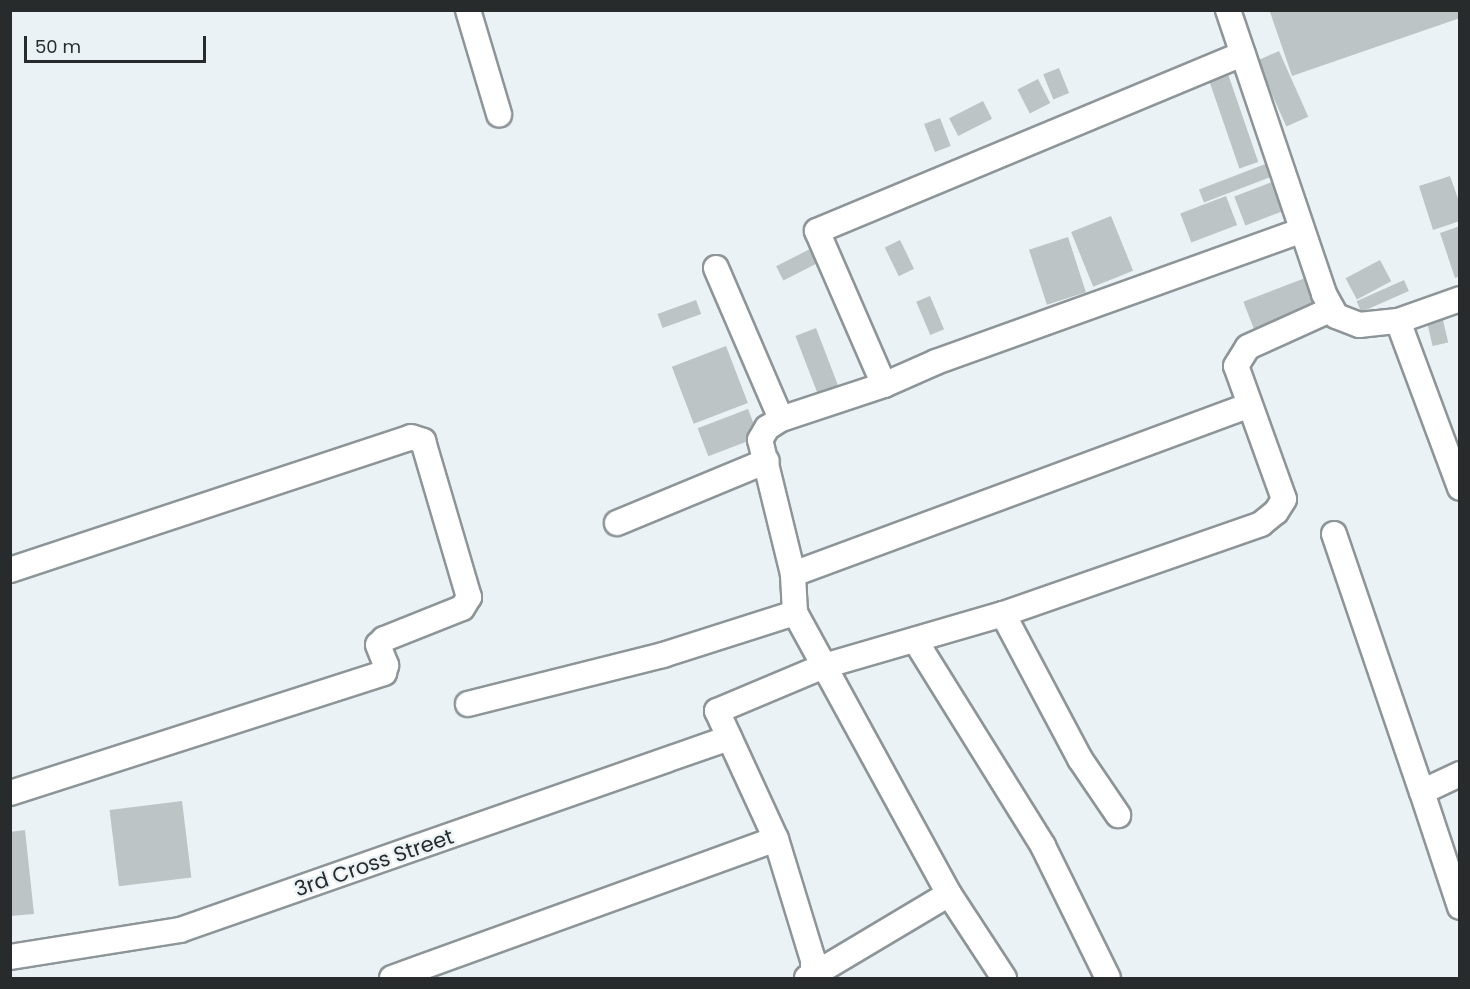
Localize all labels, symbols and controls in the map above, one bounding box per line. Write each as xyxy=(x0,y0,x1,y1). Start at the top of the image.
scale bar xyxy=(27,24,208,62)
text: 50 m xyxy=(35,34,81,59)
street label: 3rd Cross Street xyxy=(291,824,457,902)

